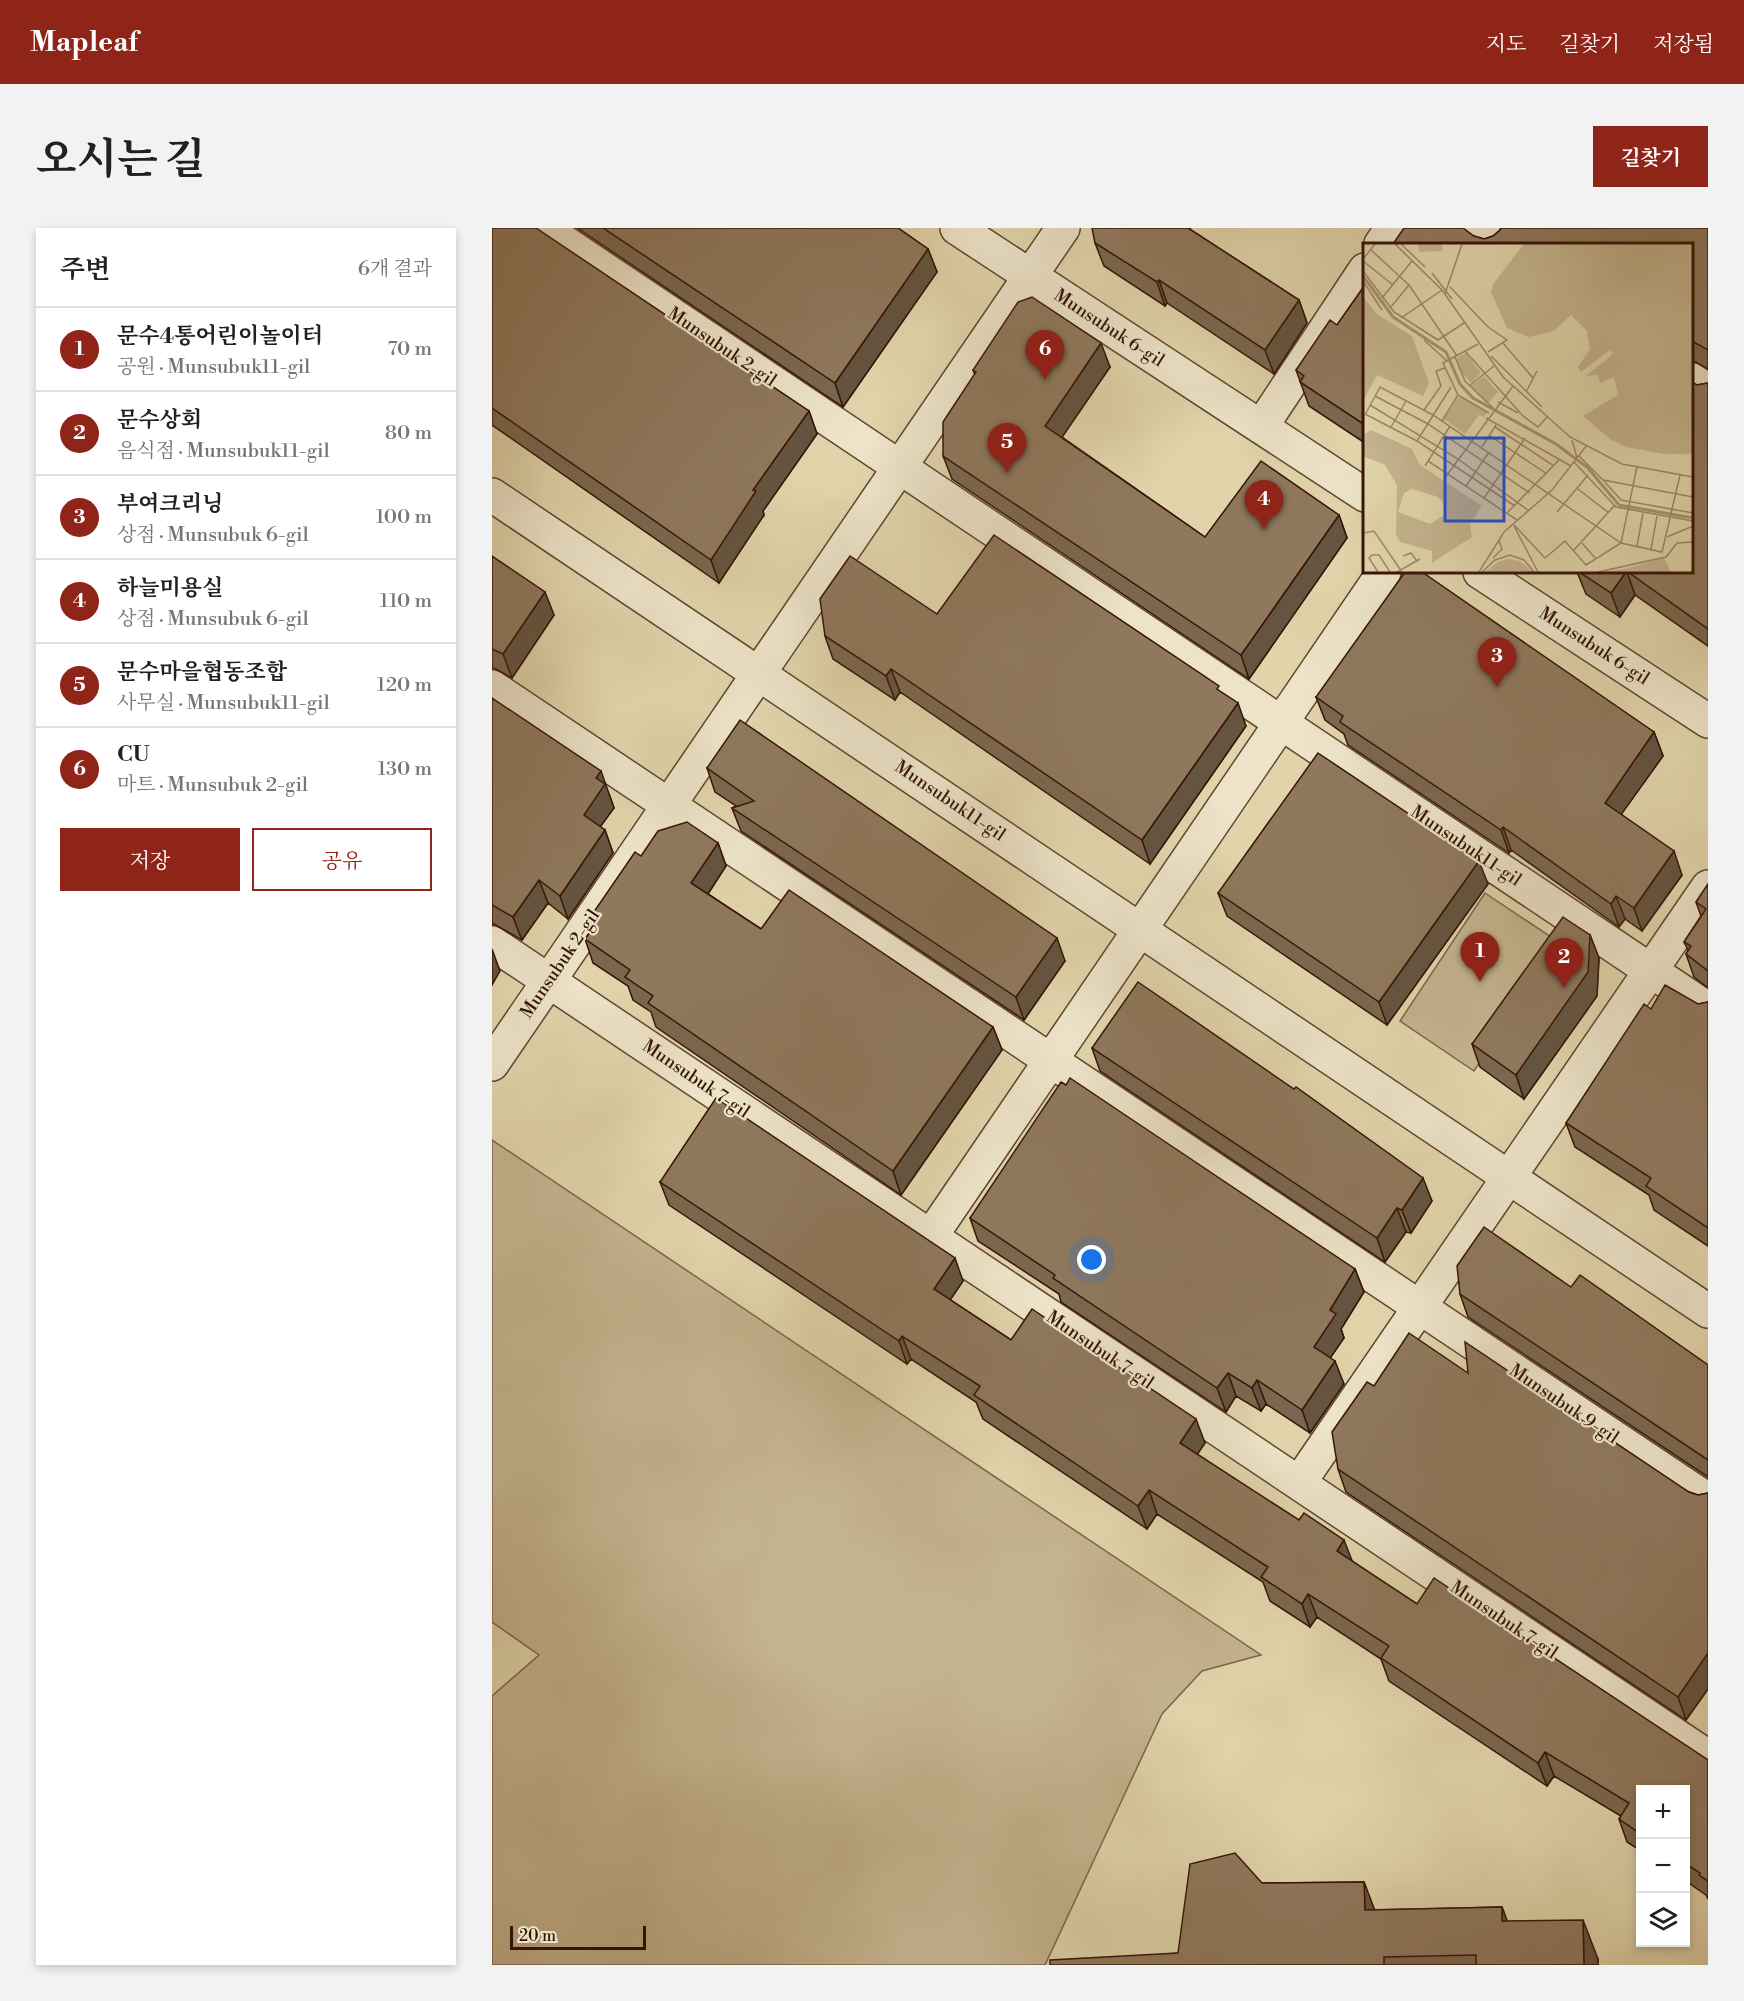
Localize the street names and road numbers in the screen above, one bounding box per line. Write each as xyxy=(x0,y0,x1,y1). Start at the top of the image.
street label: Munsubuk 6-gil xyxy=(1049,284,1169,373)
street label: Munsubuk 2-gil xyxy=(663,302,781,392)
street label: Munsubuk 6-gil xyxy=(1534,602,1654,691)
street label: Munsubuk11-gil xyxy=(890,755,1010,847)
street label: Munsubuk11-gil xyxy=(1406,800,1526,892)
street label: Munsubuk 2-gil xyxy=(515,905,605,1023)
street label: Munsubuk 7-gil xyxy=(638,1035,755,1124)
street label: Munsubuk 7-gil xyxy=(1042,1306,1159,1395)
street label: Munsubuk 9-gil xyxy=(1505,1359,1624,1449)
street label: Munsubuk 7-gil xyxy=(1446,1576,1563,1665)

